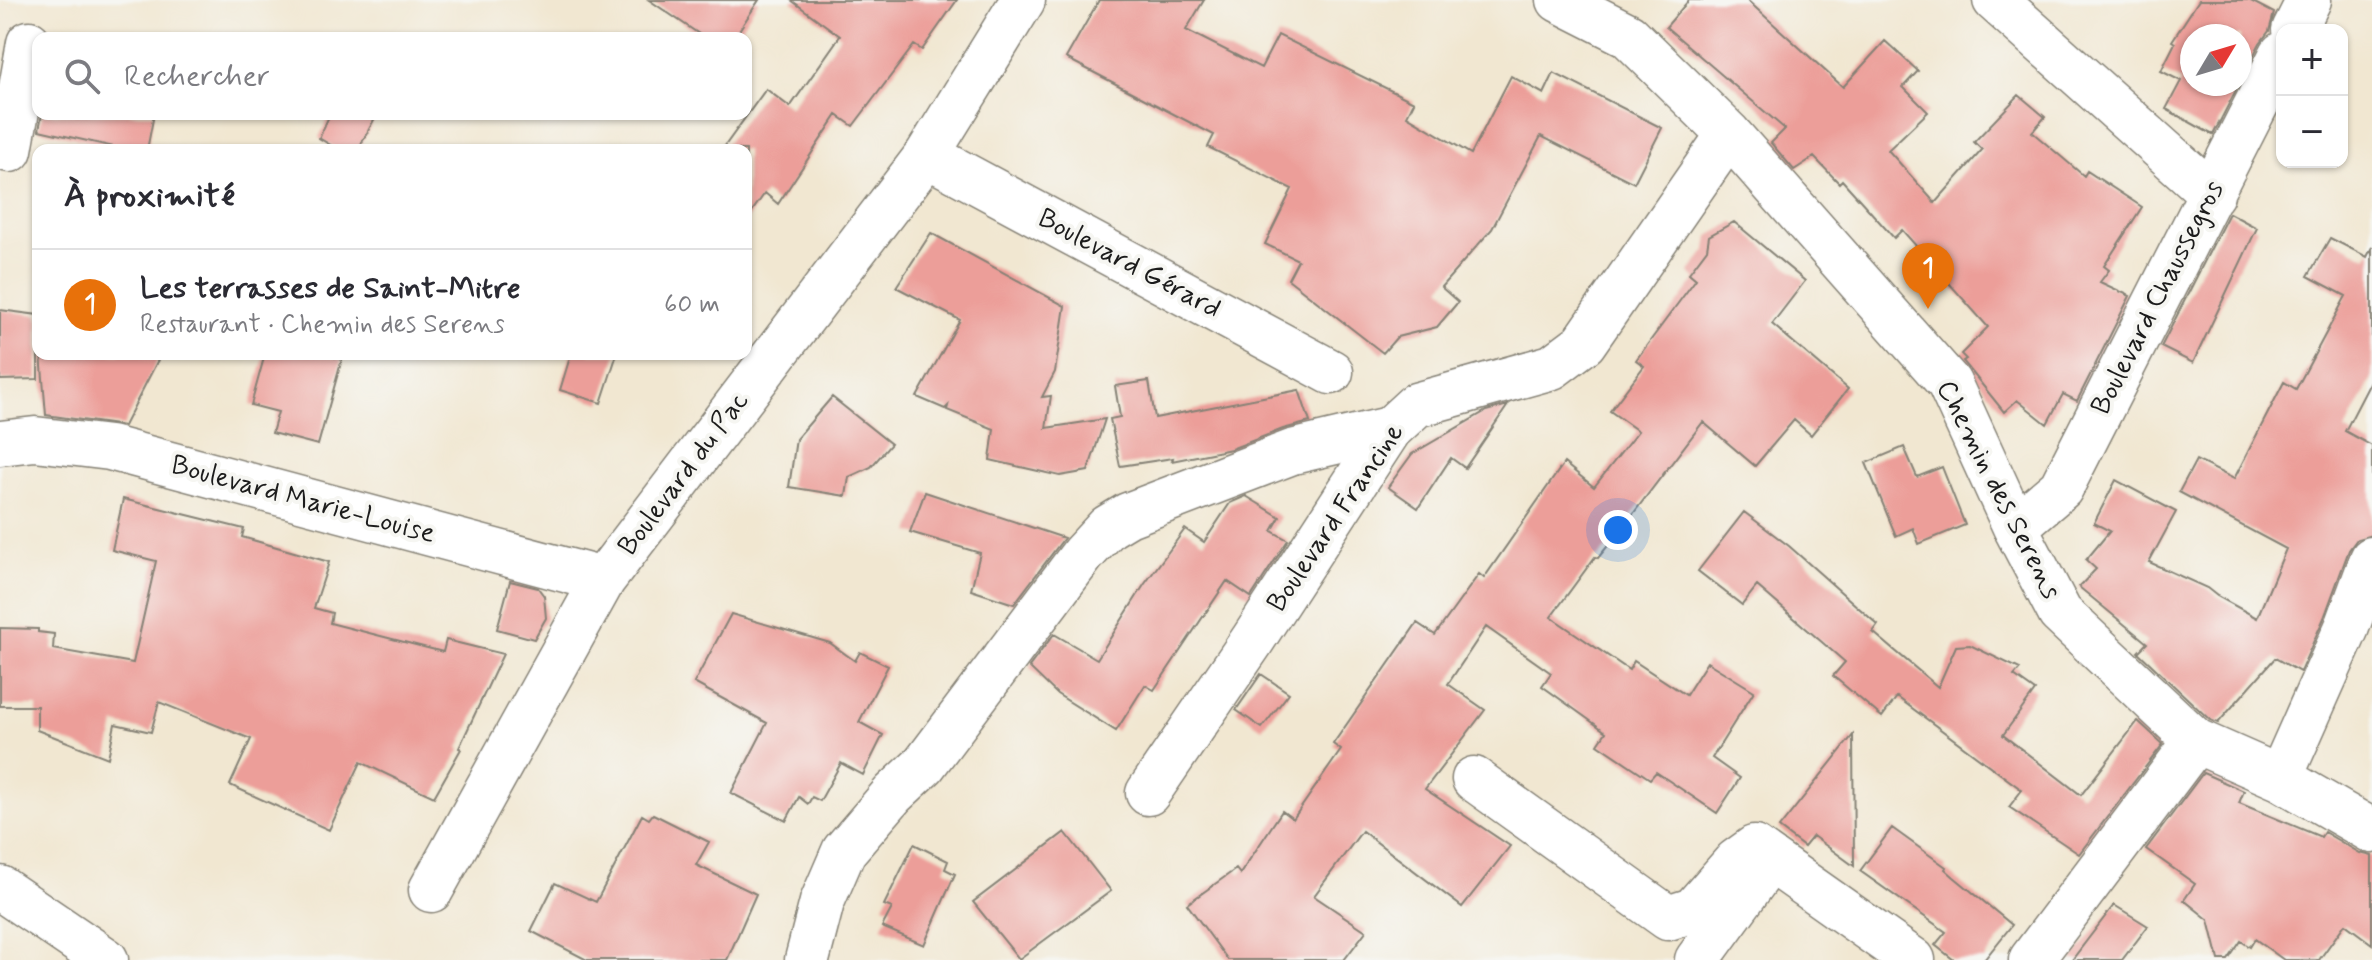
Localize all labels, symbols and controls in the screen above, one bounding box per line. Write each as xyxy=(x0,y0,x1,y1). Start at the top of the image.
north arrow xyxy=(2180,24,2252,96)
map controls xyxy=(2276,24,2348,168)
button: + xyxy=(2276,24,2348,96)
search box xyxy=(32,32,752,120)
icon: search xyxy=(60,54,104,98)
text: Rechercher xyxy=(124,57,270,96)
button: − xyxy=(2276,96,2348,168)
text: À proximité xyxy=(64,174,235,219)
street label: Boulevard Chaussegros xyxy=(2083,175,2233,421)
street label: Boulevard Gérard xyxy=(1031,200,1227,328)
pin: 1 xyxy=(1902,243,1954,309)
text: Les terrasses de Saint-Mitre xyxy=(140,269,521,308)
text: 1 xyxy=(84,288,96,322)
text: 60 m xyxy=(664,288,720,322)
text: Restaurant · Chemin des Serens xyxy=(140,308,505,342)
street label: Chemin des Serens xyxy=(1927,374,2069,606)
street label: Boulevard du Pac xyxy=(610,384,758,564)
street label: Boulevard Francine xyxy=(1259,416,1413,620)
street label: Boulevard Marie-Louise xyxy=(167,447,439,553)
your location xyxy=(1598,510,1638,550)

